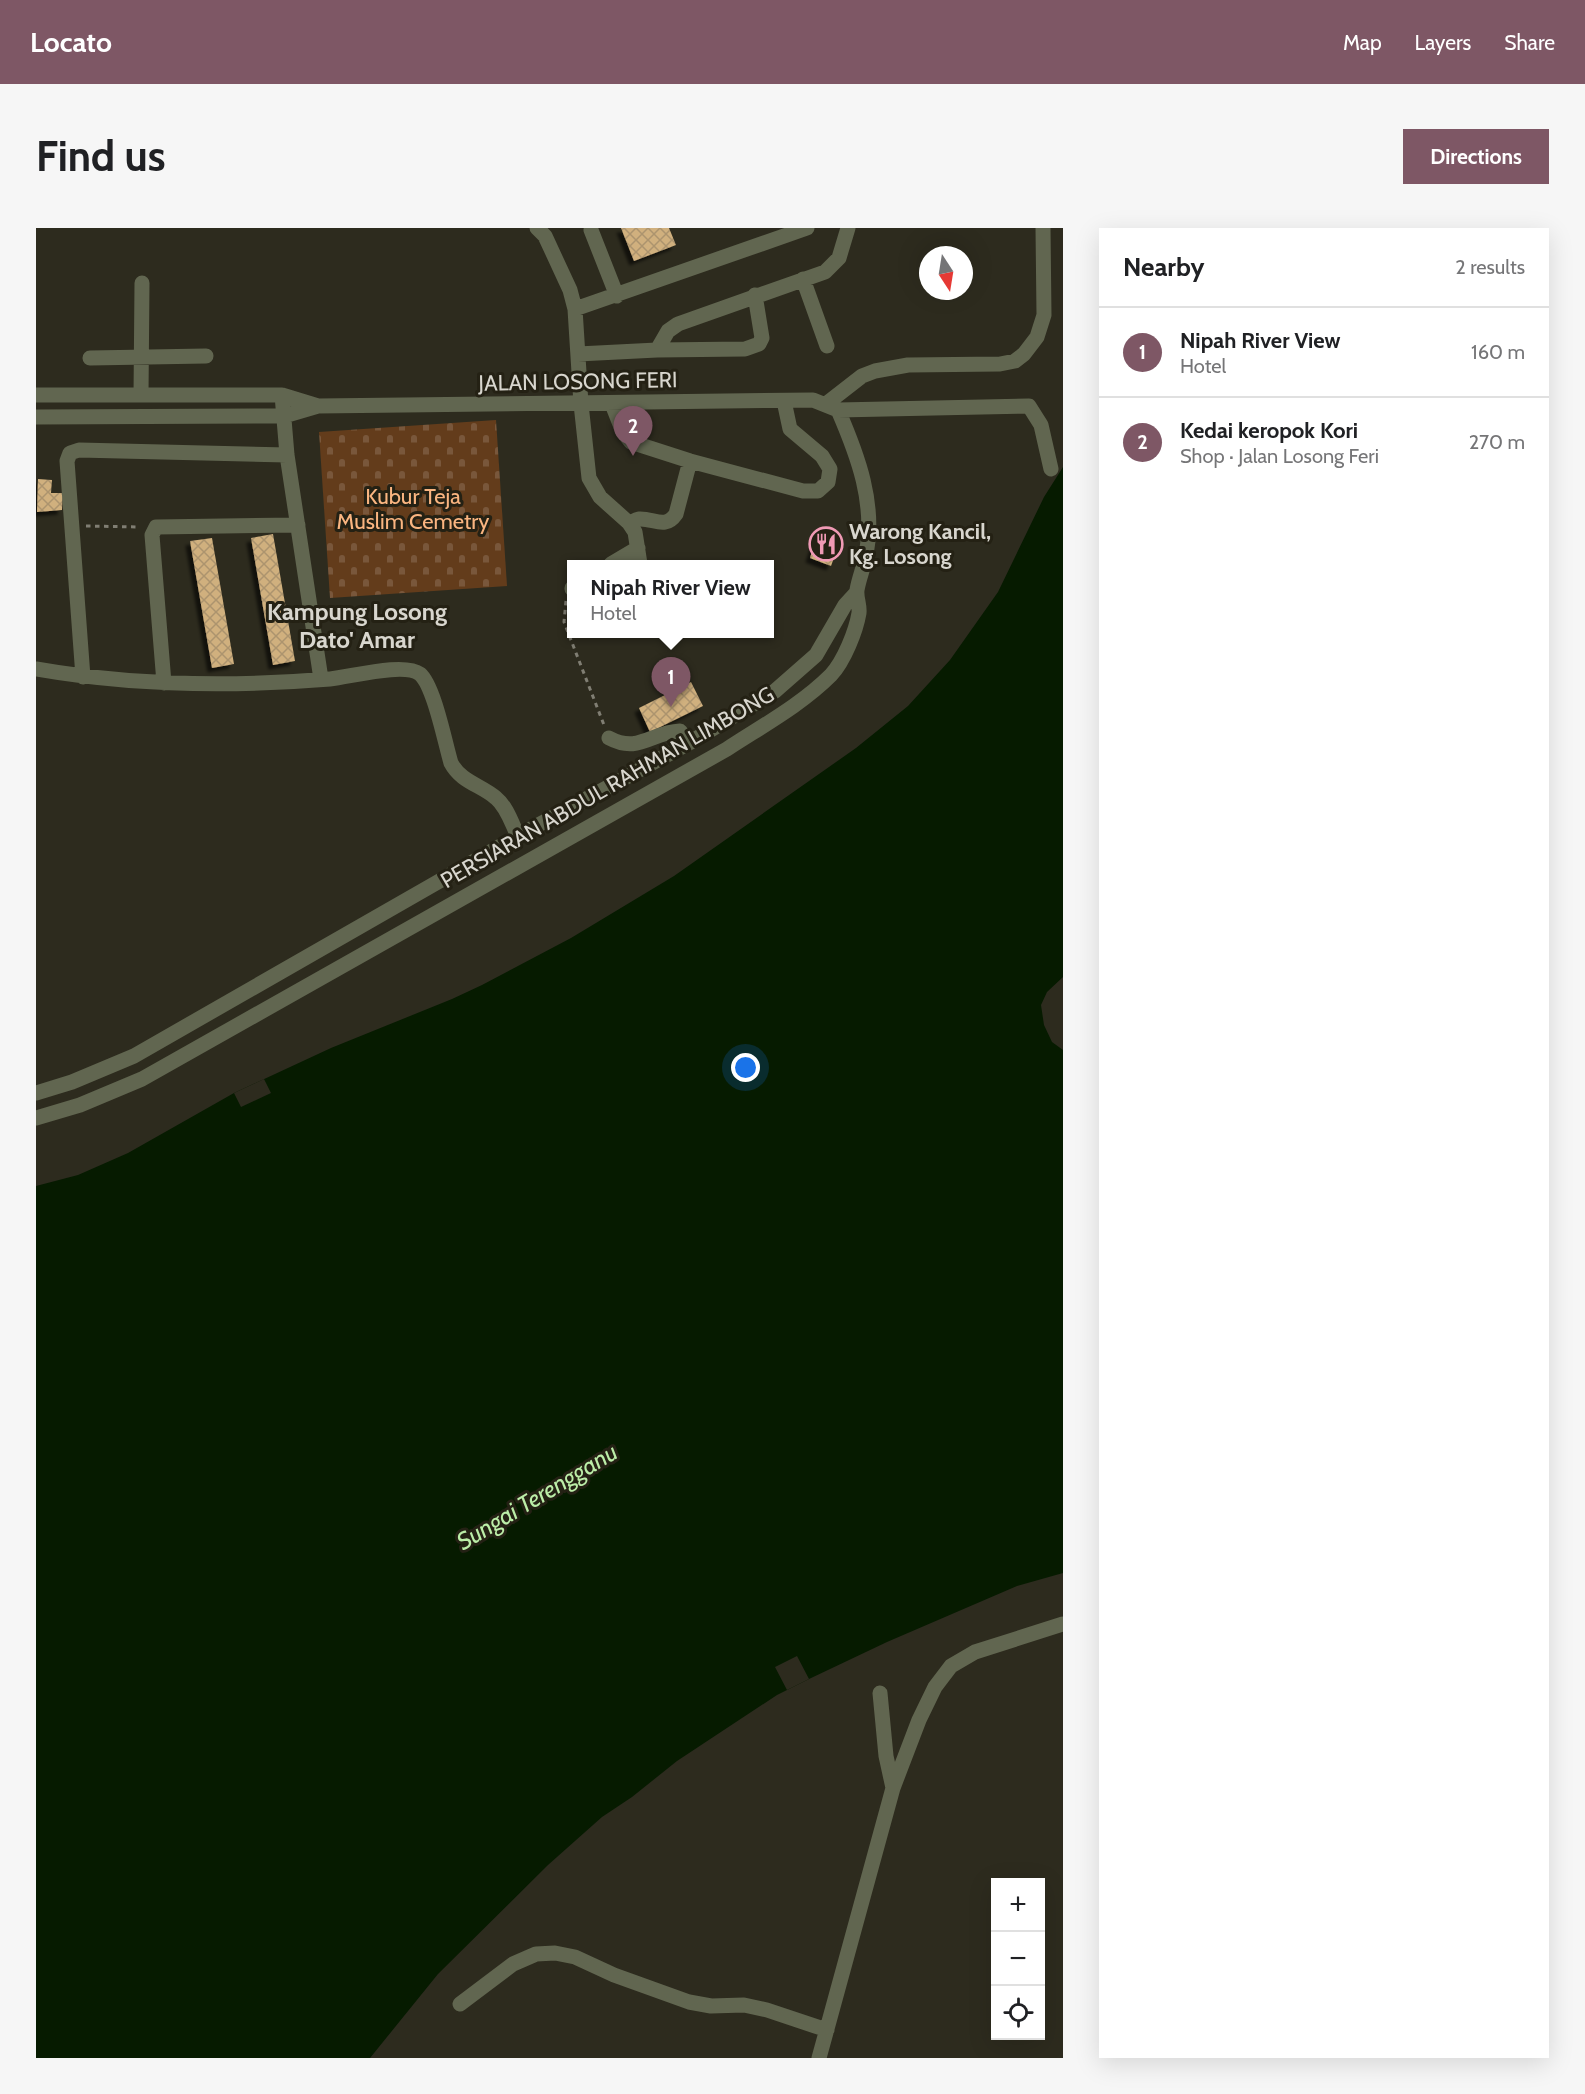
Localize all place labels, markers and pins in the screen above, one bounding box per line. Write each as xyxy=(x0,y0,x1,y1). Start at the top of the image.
pin: 2 xyxy=(614,406,652,456)
place label: Warong Kancil, Kg. Losong xyxy=(849,518,991,570)
restaurant icon: Warong Kancil, Kg. Losong xyxy=(808,526,844,562)
pin: 1 xyxy=(652,658,690,707)

